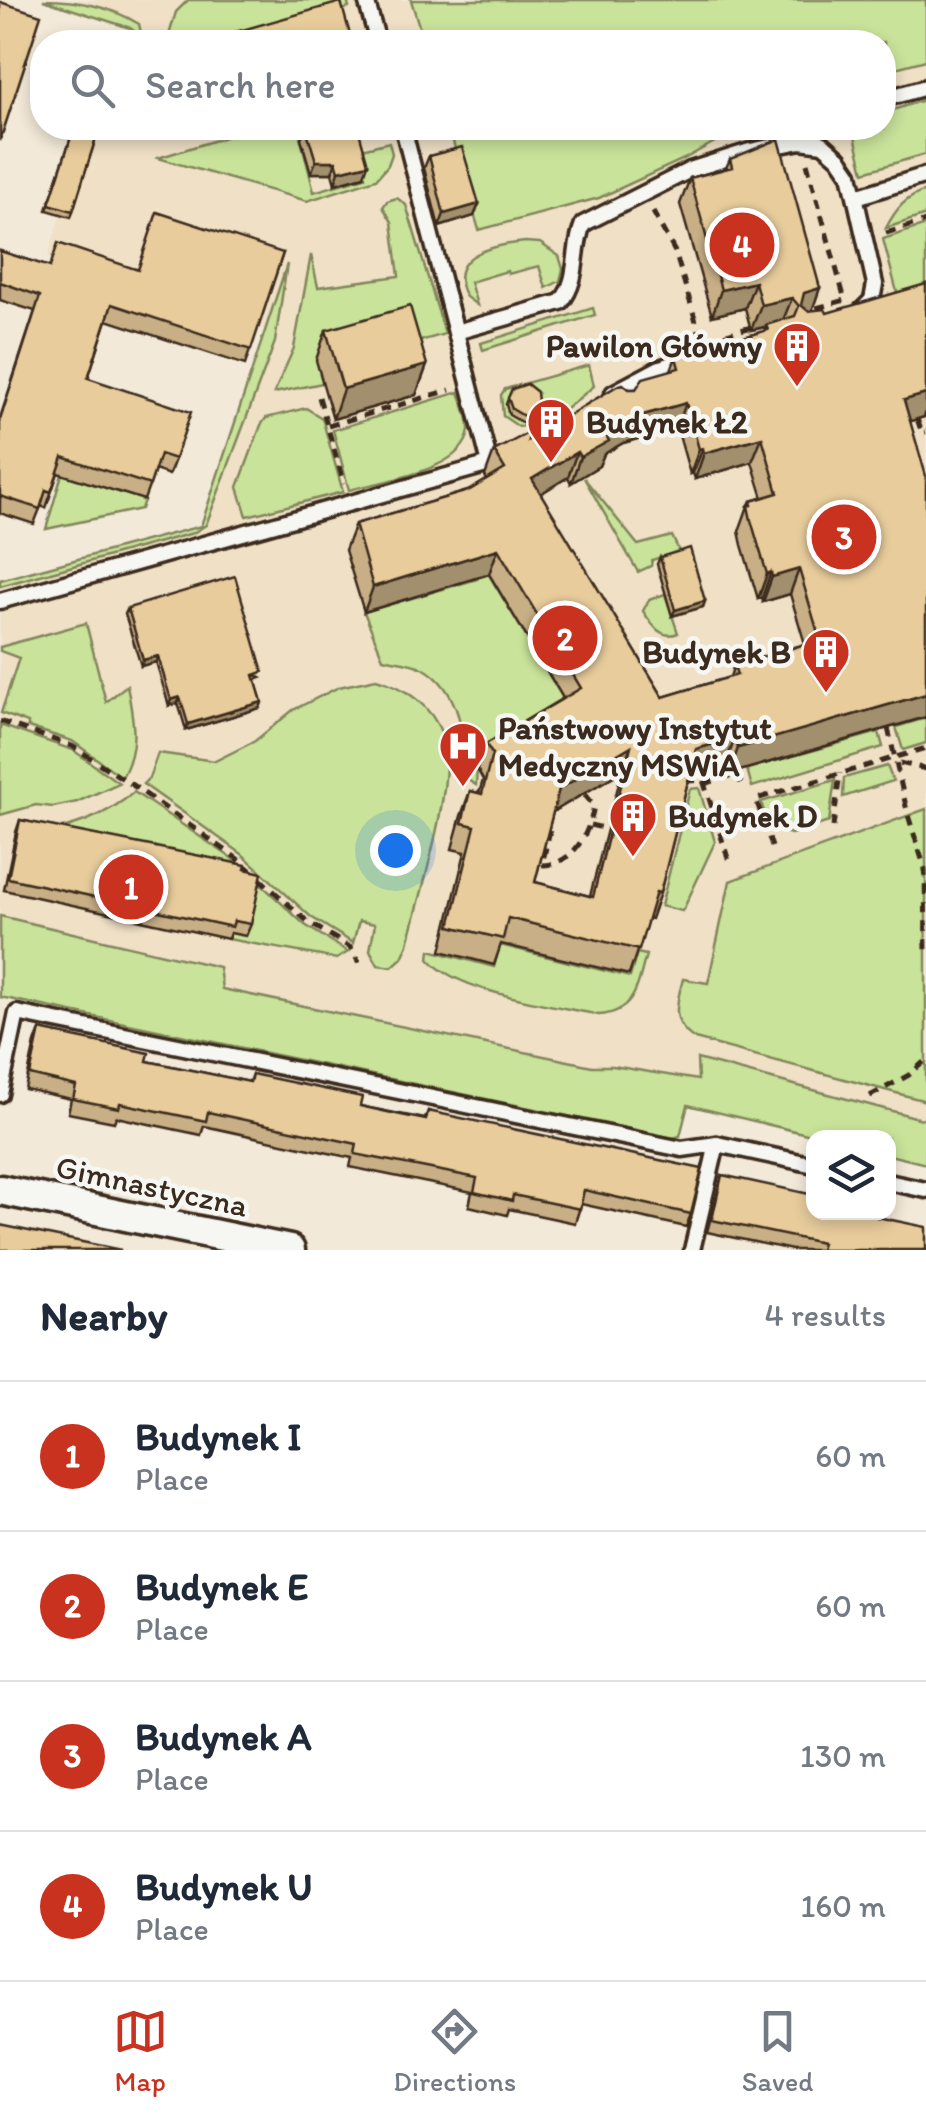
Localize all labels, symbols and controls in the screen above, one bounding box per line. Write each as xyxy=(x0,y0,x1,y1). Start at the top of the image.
search box xyxy=(30,30,896,140)
icon: search xyxy=(65,58,120,113)
text: Search here xyxy=(145,62,336,108)
pin: 4 xyxy=(710,208,774,282)
building icon: Pawilon Główny xyxy=(771,320,823,388)
place label: Pawilon Główny xyxy=(546,327,763,365)
building icon: Budynek Ł2 xyxy=(525,396,577,464)
place label: Budynek Ł2 xyxy=(586,403,748,441)
pin: 3 xyxy=(812,500,876,574)
pin: 2 xyxy=(532,600,598,676)
building icon: Budynek B xyxy=(800,626,852,694)
place label: Budynek B xyxy=(642,633,791,671)
place label: Państwowy Instytut Medyczny MSWiA xyxy=(498,709,771,784)
hospital icon: Państwowy Instytut Medyczny MSWiA xyxy=(437,720,489,788)
building icon: Budynek D xyxy=(607,790,659,858)
place label: Budynek D xyxy=(668,797,817,835)
your location xyxy=(370,825,421,876)
pin: 1 xyxy=(98,850,164,924)
map controls xyxy=(806,1130,896,1220)
button: layers xyxy=(806,1130,896,1220)
street label: Gimnastyczna xyxy=(53,1147,252,1225)
text: Nearby xyxy=(40,1290,167,1341)
text: 4 results xyxy=(765,1296,886,1334)
text: Budynek I xyxy=(135,1414,301,1460)
text: 1 xyxy=(65,1437,80,1475)
text: 60 m xyxy=(815,1437,886,1475)
text: Place xyxy=(135,1460,209,1498)
text: Budynek E xyxy=(135,1564,308,1610)
text: 2 xyxy=(64,1587,81,1625)
text: 60 m xyxy=(815,1587,886,1625)
text: Place xyxy=(135,1610,209,1648)
text: Budynek A xyxy=(135,1714,311,1760)
text: 3 xyxy=(64,1737,81,1775)
text: 130 m xyxy=(800,1737,886,1775)
text: Place xyxy=(135,1760,209,1798)
text: Budynek U xyxy=(135,1864,312,1910)
text: 4 xyxy=(63,1887,82,1925)
text: 160 m xyxy=(800,1887,886,1925)
text: Place xyxy=(135,1910,209,1948)
tab: Map xyxy=(113,2004,168,2098)
tab: Directions xyxy=(393,2004,516,2098)
tab: Saved xyxy=(742,2004,813,2098)

